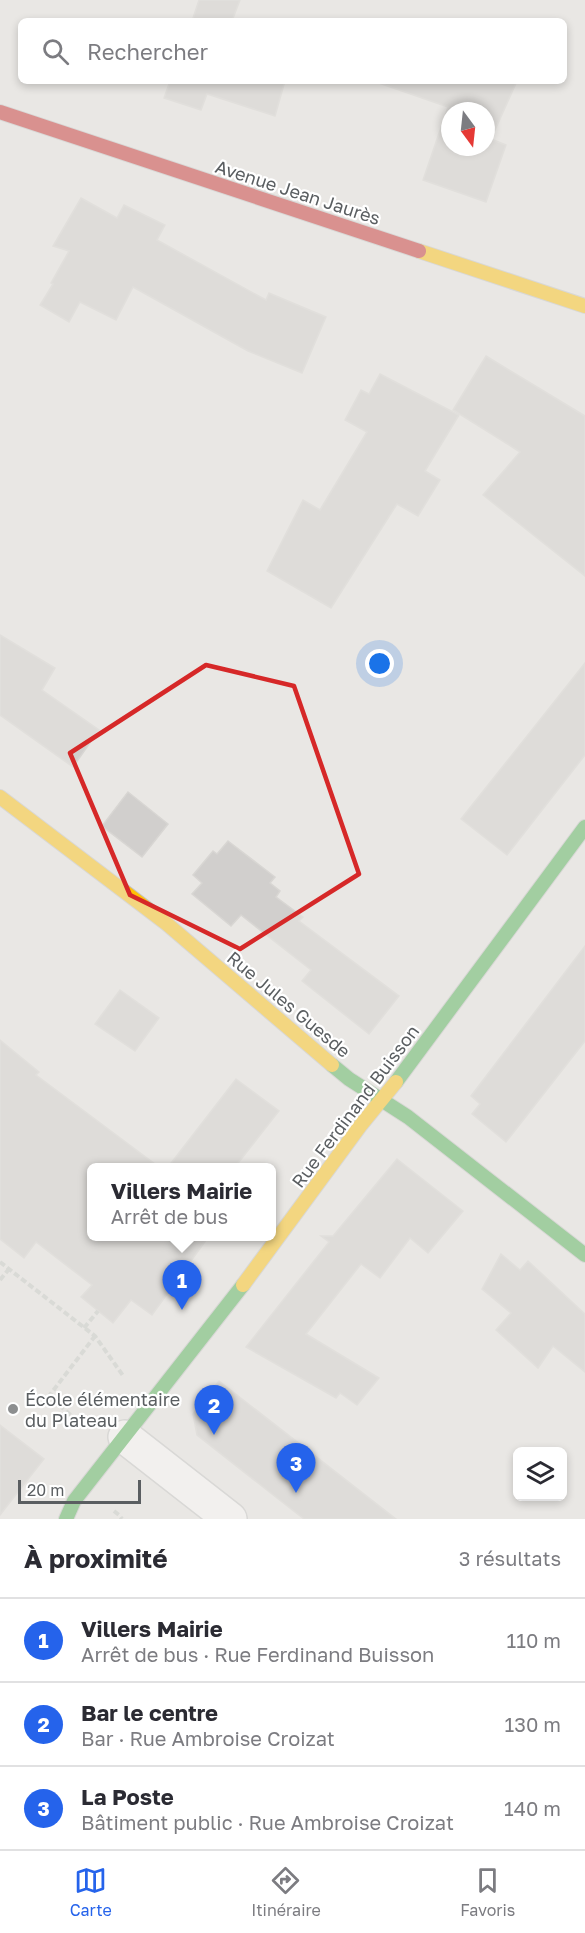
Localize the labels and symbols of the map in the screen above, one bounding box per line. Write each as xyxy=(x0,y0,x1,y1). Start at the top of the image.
north arrow xyxy=(441,102,495,156)
street label: Avenue Jean Jaurès xyxy=(213,155,383,229)
your location xyxy=(365,649,394,678)
street label: Rue Jules Guesde xyxy=(223,946,355,1062)
street label: Rue Ferdinand Buisson xyxy=(287,1020,423,1192)
pin: 1 xyxy=(162,1260,201,1310)
pin: 2 xyxy=(194,1386,234,1435)
place label: École élémentaire du Plateau xyxy=(25,1388,180,1431)
marker: École élémentaire du Plateau xyxy=(6,1402,20,1416)
pin: 3 xyxy=(276,1444,316,1493)
scale bar xyxy=(18,1477,141,1504)

